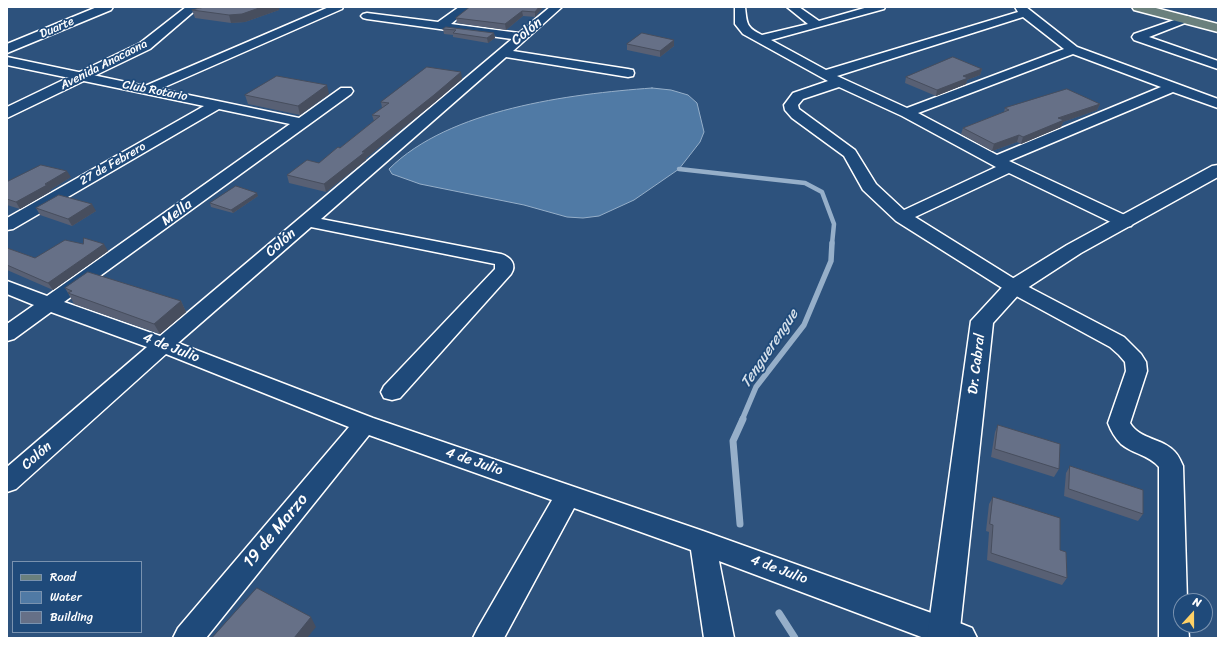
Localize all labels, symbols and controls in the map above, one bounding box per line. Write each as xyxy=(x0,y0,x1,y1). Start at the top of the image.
street label: Duarte xyxy=(38,14,76,42)
street label: Colón xyxy=(508,15,546,49)
street label: Avenida Anacaona xyxy=(58,37,150,93)
street label: Club Rotario xyxy=(121,78,189,104)
street label: 27 de Febrero xyxy=(77,139,149,189)
street label: Mella xyxy=(158,196,196,230)
street label: Colón xyxy=(262,225,300,261)
water label: Tenguerengue xyxy=(737,306,803,392)
street label: 4 de Julio xyxy=(140,330,202,366)
street label: Dr. Cabral xyxy=(965,333,989,395)
street label: Colón xyxy=(18,438,56,474)
street label: 4 de Julio xyxy=(443,444,505,480)
street label: 19 de Marzo xyxy=(239,490,313,572)
street label: 4 de Julio xyxy=(748,552,810,588)
legend xyxy=(12,561,142,633)
text: Road xyxy=(50,566,76,588)
text: Water xyxy=(50,586,82,608)
text: N xyxy=(1190,592,1204,612)
north arrow xyxy=(1173,593,1213,633)
text: Building xyxy=(50,606,93,628)

